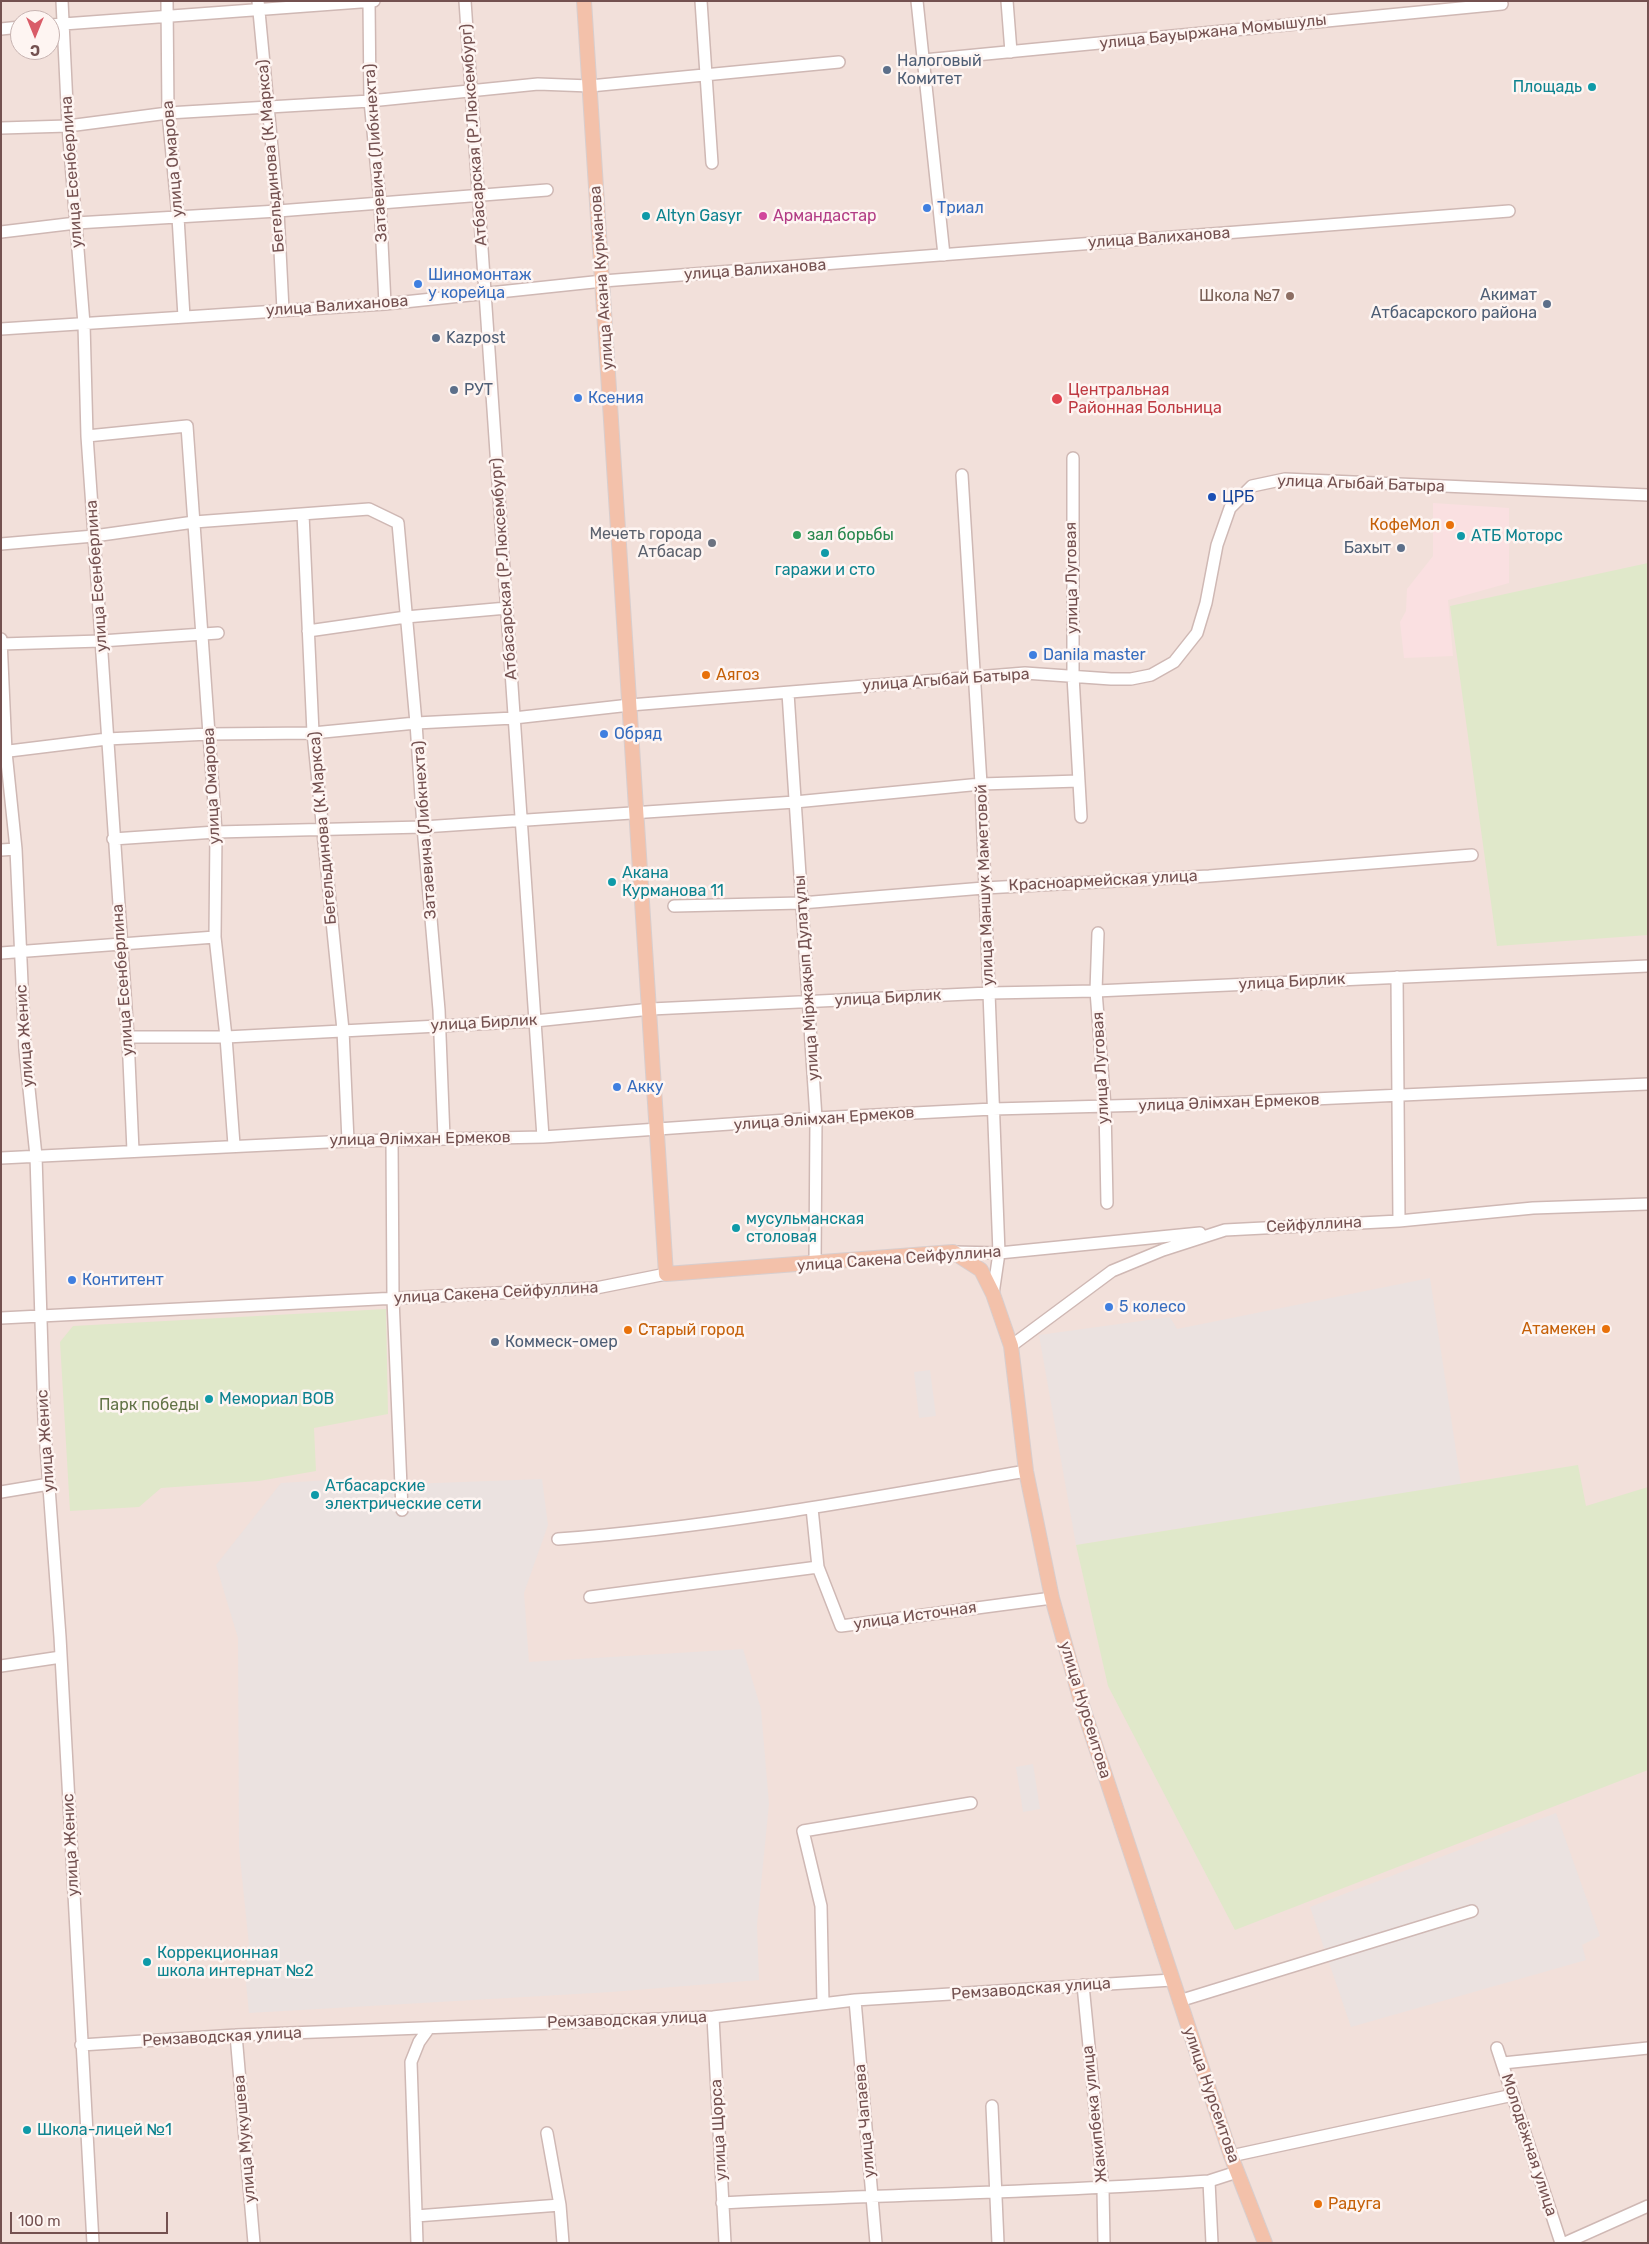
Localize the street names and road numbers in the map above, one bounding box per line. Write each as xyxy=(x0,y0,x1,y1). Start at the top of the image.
street label: улица Бауыржана Момышулы xyxy=(1098,11,1328,53)
street label: Атбасарская (Р.Люксембург) xyxy=(457,23,491,247)
street label: Бегельдинова (К.Маркса) xyxy=(253,59,289,253)
street label: Затаевича (Либкнехта) xyxy=(360,63,392,243)
street label: улица Есенберлина xyxy=(57,95,87,249)
street label: улица Омарова xyxy=(158,100,188,218)
street label: улица Акана Курманова xyxy=(586,185,618,371)
street label: улица Валиханова xyxy=(1087,223,1231,253)
street label: улица Валиханова xyxy=(683,255,827,285)
street label: улица Валиханова xyxy=(265,291,409,321)
street label: Атбасарская (Р.Люксембург) xyxy=(487,457,521,681)
street label: улица Агыбай Батыра xyxy=(1277,471,1445,497)
street label: улица Есенберлина xyxy=(82,499,112,653)
street label: улица Луговая xyxy=(1061,522,1083,634)
street label: улица Агыбай Батыра xyxy=(862,665,1030,695)
street label: улица Омарова xyxy=(199,727,225,845)
street label: Бегельдинова (К.Маркса) xyxy=(305,731,341,925)
street label: Затаевича (Либкнехта) xyxy=(409,740,441,920)
street label: улица Маншук Маметовой xyxy=(972,784,998,986)
street label: Красноармейская улица xyxy=(1008,866,1198,896)
street label: улица Міржақып Дулатұлы xyxy=(790,874,824,1082)
street label: улица Есенберлина xyxy=(108,903,138,1057)
street label: улица Бирлик xyxy=(1238,970,1346,994)
street label: улица Женис xyxy=(12,984,38,1088)
street label: улица Бирлик xyxy=(834,986,942,1010)
street label: улица Бирлик xyxy=(430,1011,538,1035)
street label: улица Луговая xyxy=(1088,1011,1114,1125)
street label: улица Әлімхан Ермеков xyxy=(1138,1090,1320,1116)
street label: улица Әлімхан Ермеков xyxy=(733,1103,915,1135)
street label: улица Әлімхан Ермеков xyxy=(329,1128,511,1150)
street label: Сейфуллина xyxy=(1266,1213,1362,1237)
street label: улица Сакена Сейфуллина xyxy=(796,1242,1002,1276)
street label: улица Сакена Сейфуллина xyxy=(393,1278,599,1308)
street label: улица Женис xyxy=(33,1389,59,1493)
street label: улица Источная xyxy=(852,1598,978,1634)
street label: улица Нурсеитова xyxy=(1055,1639,1115,1781)
street label: улица Женис xyxy=(59,1793,83,1897)
street label: Ремзаводская улица xyxy=(951,1974,1111,2004)
street label: Ремзаводская улица xyxy=(547,2008,707,2032)
street label: Ремзаводская улица xyxy=(142,2023,302,2051)
street label: улица Нурсеитова xyxy=(1179,2025,1243,2165)
street label: Жакипбека улица xyxy=(1078,2044,1112,2184)
street label: улица Чапаева xyxy=(850,2063,880,2179)
street label: Молодёжная улица xyxy=(1497,2071,1561,2219)
street label: улица Мукушева xyxy=(230,2074,260,2204)
street label: улица Щорса xyxy=(707,2079,731,2181)

